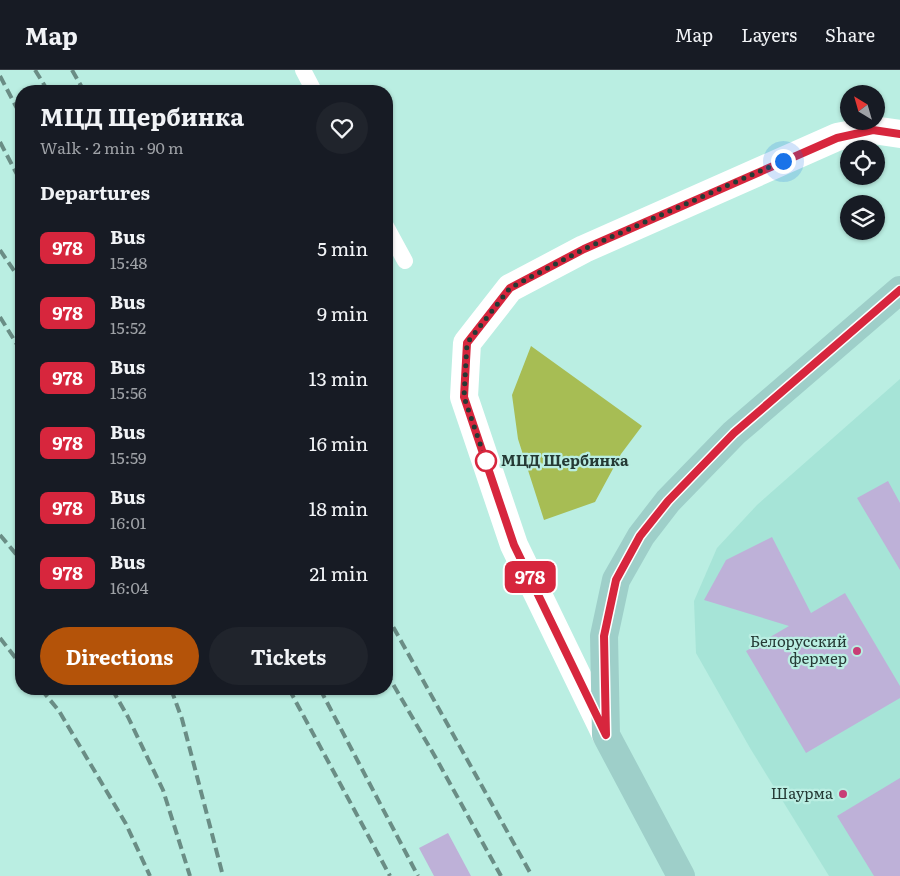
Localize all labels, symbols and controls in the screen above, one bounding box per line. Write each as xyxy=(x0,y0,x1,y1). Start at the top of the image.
text: Map xyxy=(25,17,78,52)
text: Map xyxy=(675,21,713,48)
text: Layers xyxy=(741,21,797,48)
text: Share xyxy=(825,21,875,48)
north arrow xyxy=(840,85,885,130)
map controls xyxy=(840,85,885,240)
text: МЦД Щербинка xyxy=(40,98,244,133)
button: heart xyxy=(316,102,368,154)
text: Walk · 2 min · 90 m xyxy=(40,135,184,159)
button: locate xyxy=(840,140,885,185)
your location xyxy=(771,149,796,174)
text: Departures xyxy=(40,178,150,206)
button: layers xyxy=(840,195,885,240)
text: Bus xyxy=(110,222,145,250)
text: 978 xyxy=(52,234,83,261)
text: 5 min xyxy=(317,234,368,262)
text: 15:48 xyxy=(110,250,147,274)
text: Bus xyxy=(110,287,145,315)
text: 978 xyxy=(52,299,83,326)
text: 9 min xyxy=(317,299,368,327)
text: 15:52 xyxy=(110,315,146,339)
text: Bus xyxy=(110,352,145,380)
text: 978 xyxy=(52,364,83,391)
text: 13 min xyxy=(309,364,368,392)
text: 15:56 xyxy=(110,380,147,404)
text: Bus xyxy=(110,417,145,445)
text: 978 xyxy=(52,429,83,456)
text: 16 min xyxy=(309,429,368,457)
text: 15:59 xyxy=(110,445,146,469)
place label: МЦД Щербинка xyxy=(501,448,629,471)
marker: МЦД Щербинка xyxy=(475,450,497,472)
text: Bus xyxy=(110,482,145,510)
text: 978 xyxy=(52,494,83,521)
text: 18 min xyxy=(309,494,368,522)
text: 16:01 xyxy=(110,510,146,534)
text: Bus xyxy=(110,547,145,575)
text: 978 xyxy=(52,559,83,586)
text: 21 min xyxy=(309,559,368,587)
line badge: 978 xyxy=(501,561,559,593)
text: 978 xyxy=(515,563,545,590)
text: 16:04 xyxy=(110,575,149,599)
button: Directions xyxy=(40,627,199,685)
button: Tickets xyxy=(209,627,368,685)
place label: Белорусский фермер xyxy=(750,629,847,669)
marker: Белорусский фермер xyxy=(851,645,863,657)
place label: Шаурма xyxy=(771,781,834,804)
marker: Шаурма xyxy=(837,788,849,800)

